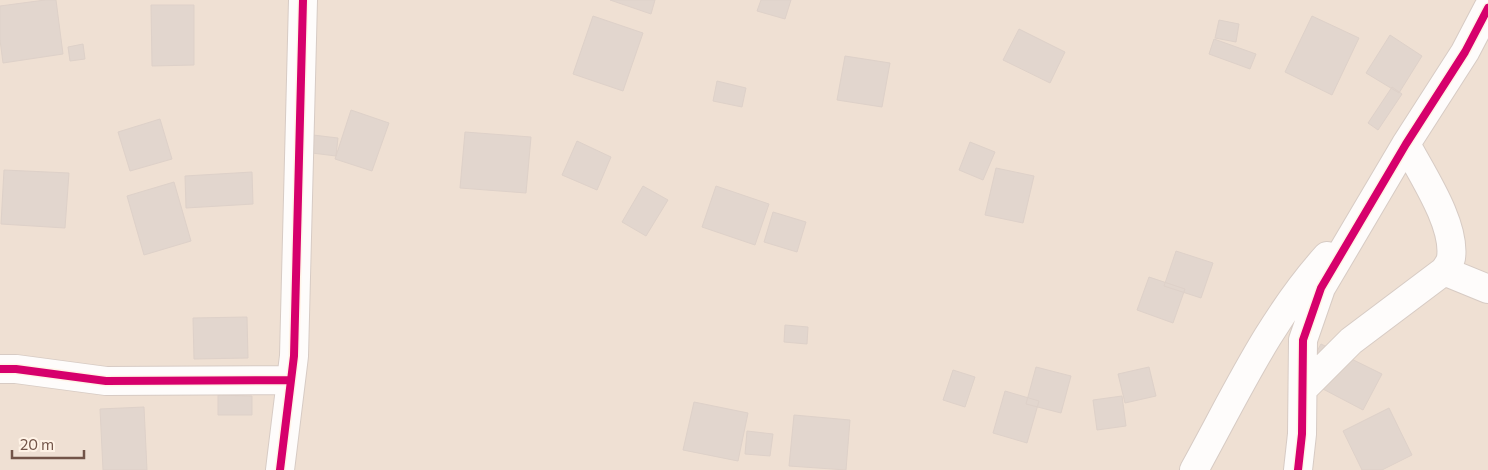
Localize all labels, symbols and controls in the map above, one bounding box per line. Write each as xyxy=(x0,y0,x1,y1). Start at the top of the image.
scale bar xyxy=(12,428,85,460)
text: 20 m xyxy=(20,435,54,453)

